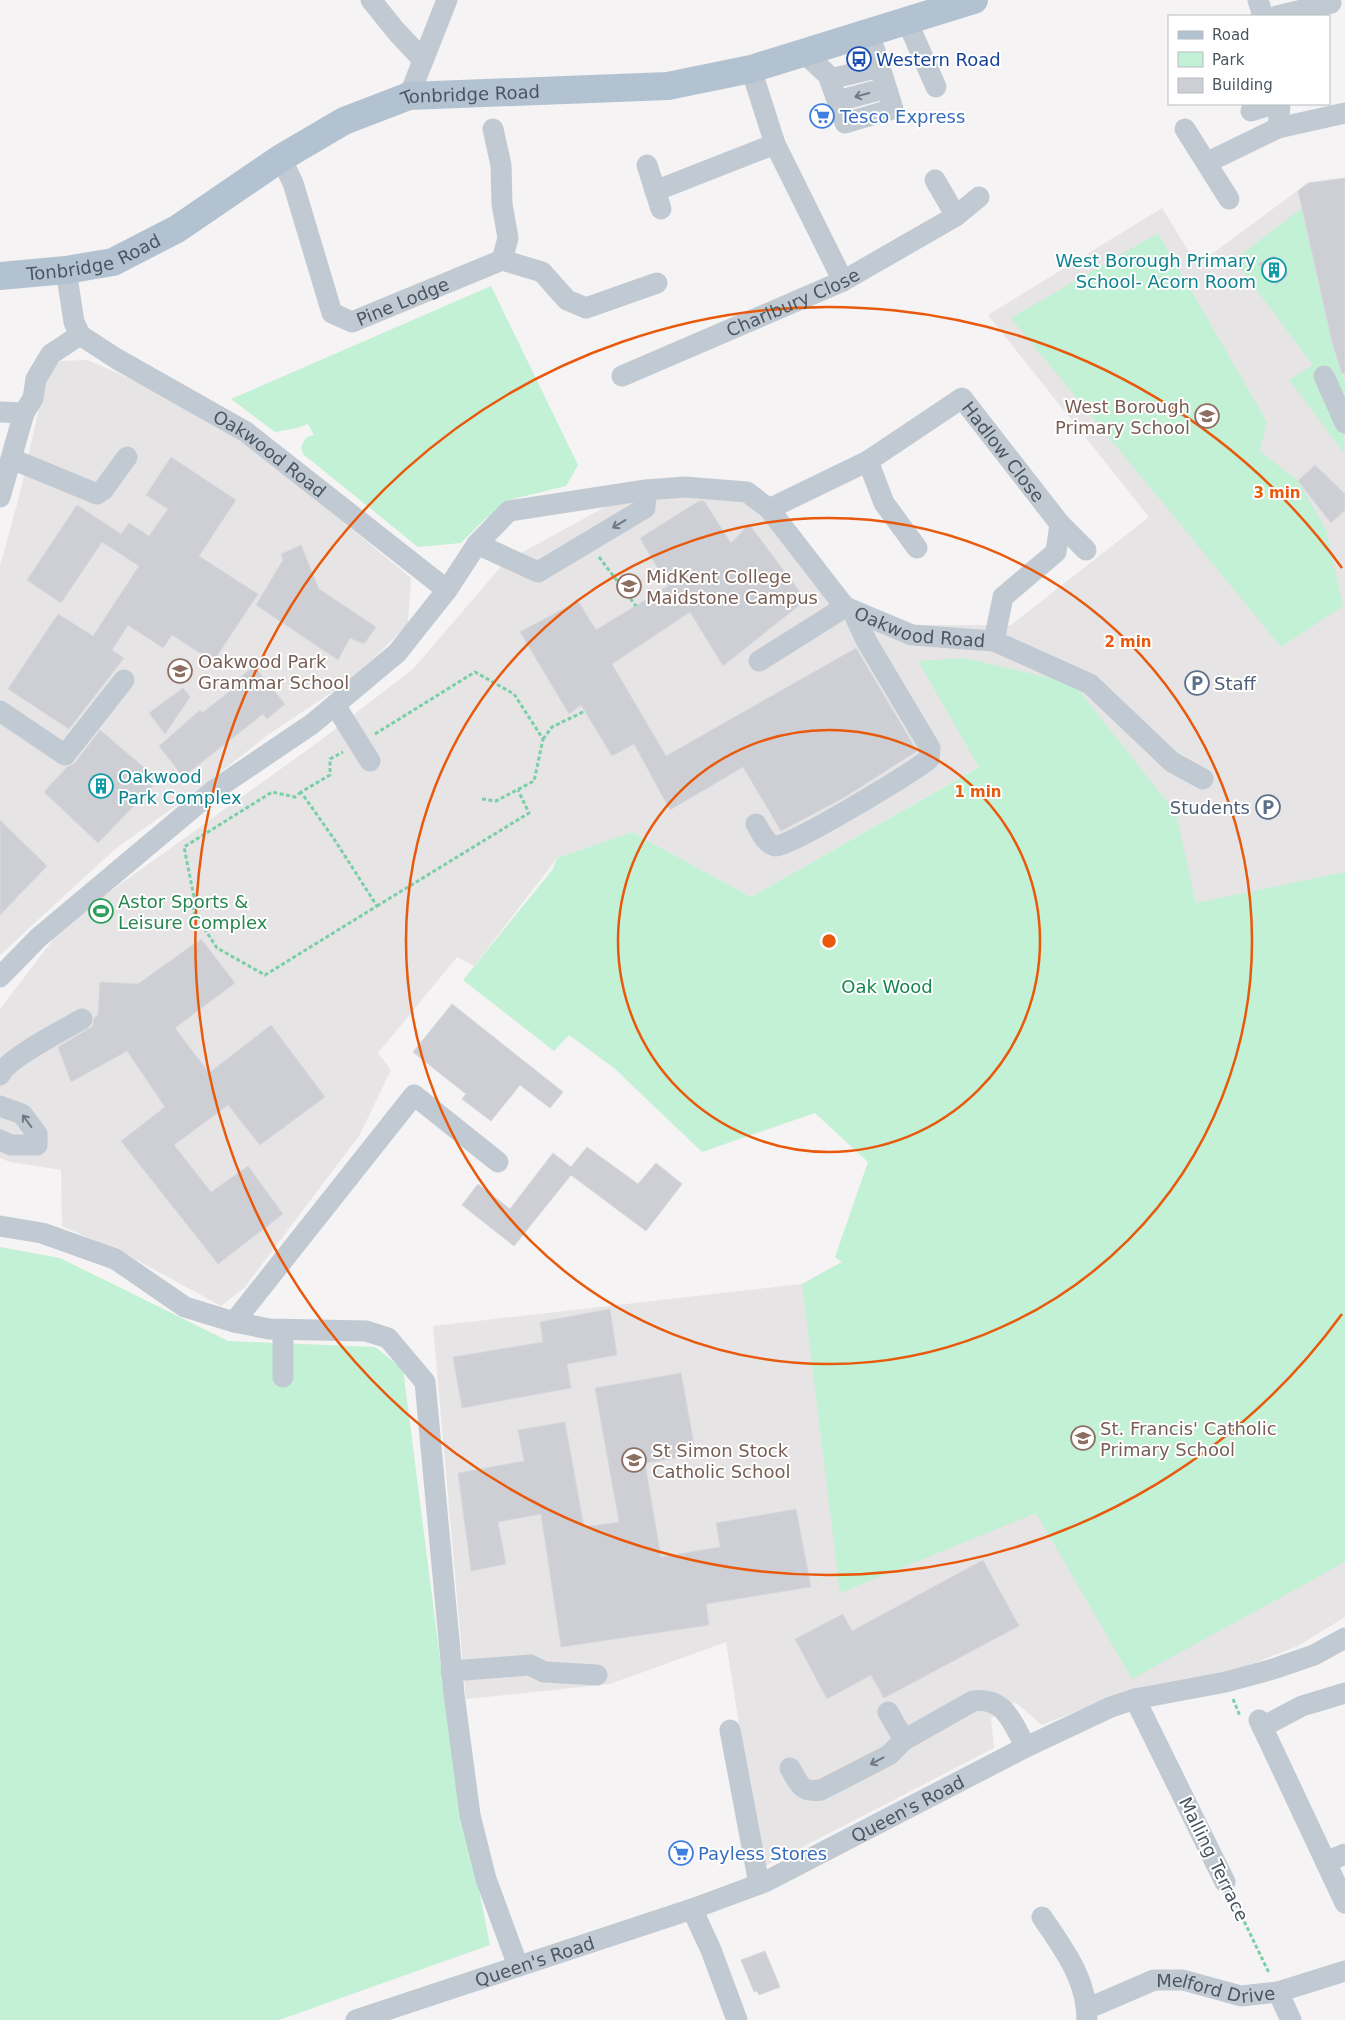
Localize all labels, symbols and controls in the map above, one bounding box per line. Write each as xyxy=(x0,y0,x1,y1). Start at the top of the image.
legend xyxy=(1168,15,1330,105)
text: Road xyxy=(1212,26,1250,44)
bus stop icon: Western Road xyxy=(846,46,872,72)
place label: Western Road xyxy=(876,49,1001,70)
text: Park xyxy=(1212,51,1245,69)
text: Building xyxy=(1212,76,1273,94)
street label: Tonbridge Road xyxy=(397,80,540,109)
one-way arrow xyxy=(854,90,870,100)
supermarket icon: Tesco Express xyxy=(809,103,835,129)
place label: Tesco Express xyxy=(839,106,965,127)
street label: Tonbridge Road xyxy=(24,229,164,284)
place label: West Borough Primary School- Acorn Room xyxy=(1055,250,1256,292)
building icon: West Borough Primary School- Acorn Room xyxy=(1261,257,1287,283)
street label: Charlbury Close xyxy=(723,263,863,340)
street label: Pine Lodge xyxy=(353,273,452,330)
place label: West Borough Primary School xyxy=(1055,396,1190,438)
street label: Hadlow Close xyxy=(958,397,1049,506)
school or university icon: West Borough Primary School xyxy=(1194,403,1220,429)
street label: Oakwood Road xyxy=(210,405,330,502)
text: 3 min xyxy=(1253,484,1301,502)
one-way arrow xyxy=(613,519,627,529)
place label: MidKent College Maidstone Campus xyxy=(646,566,818,608)
school or university icon: MidKent College Maidstone Campus xyxy=(616,573,642,599)
street label: Oakwood Road xyxy=(851,602,986,651)
text: 2 min xyxy=(1104,633,1152,651)
place label: Oakwood Park Grammar School xyxy=(198,651,349,693)
school or university icon: Oakwood Park Grammar School xyxy=(167,658,193,684)
parking icon: Staff xyxy=(1184,670,1210,696)
place label: Staff xyxy=(1214,673,1257,694)
place label: Oakwood Park Complex xyxy=(118,766,242,808)
building icon: Oakwood Park Complex xyxy=(88,773,114,799)
text: 1 min xyxy=(954,783,1002,801)
parking icon: Students xyxy=(1255,794,1281,820)
place label: Students xyxy=(1170,797,1250,818)
place label: Astor Sports & Leisure Complex xyxy=(118,891,268,933)
sports icon: Astor Sports & Leisure Complex xyxy=(88,898,114,924)
centre of rings xyxy=(820,932,838,950)
park label: Oak Wood xyxy=(841,976,933,997)
one-way arrow xyxy=(22,1114,32,1128)
place label: St. Francis' Catholic Primary School xyxy=(1100,1418,1277,1460)
school or university icon: St. Francis' Catholic Primary School xyxy=(1070,1425,1096,1451)
place label: St Simon Stock Catholic School xyxy=(652,1440,790,1482)
school or university icon: St Simon Stock Catholic School xyxy=(621,1447,647,1473)
one-way arrow xyxy=(870,1757,885,1766)
street label: Queen's Road xyxy=(847,1770,967,1846)
street label: Malling Terrace xyxy=(1175,1793,1253,1925)
supermarket icon: Payless Stores xyxy=(668,1840,694,1866)
place label: Payless Stores xyxy=(698,1843,827,1864)
street label: Queen's Road xyxy=(472,1932,597,1991)
street label: Melford Drive xyxy=(1156,1970,1276,2006)

